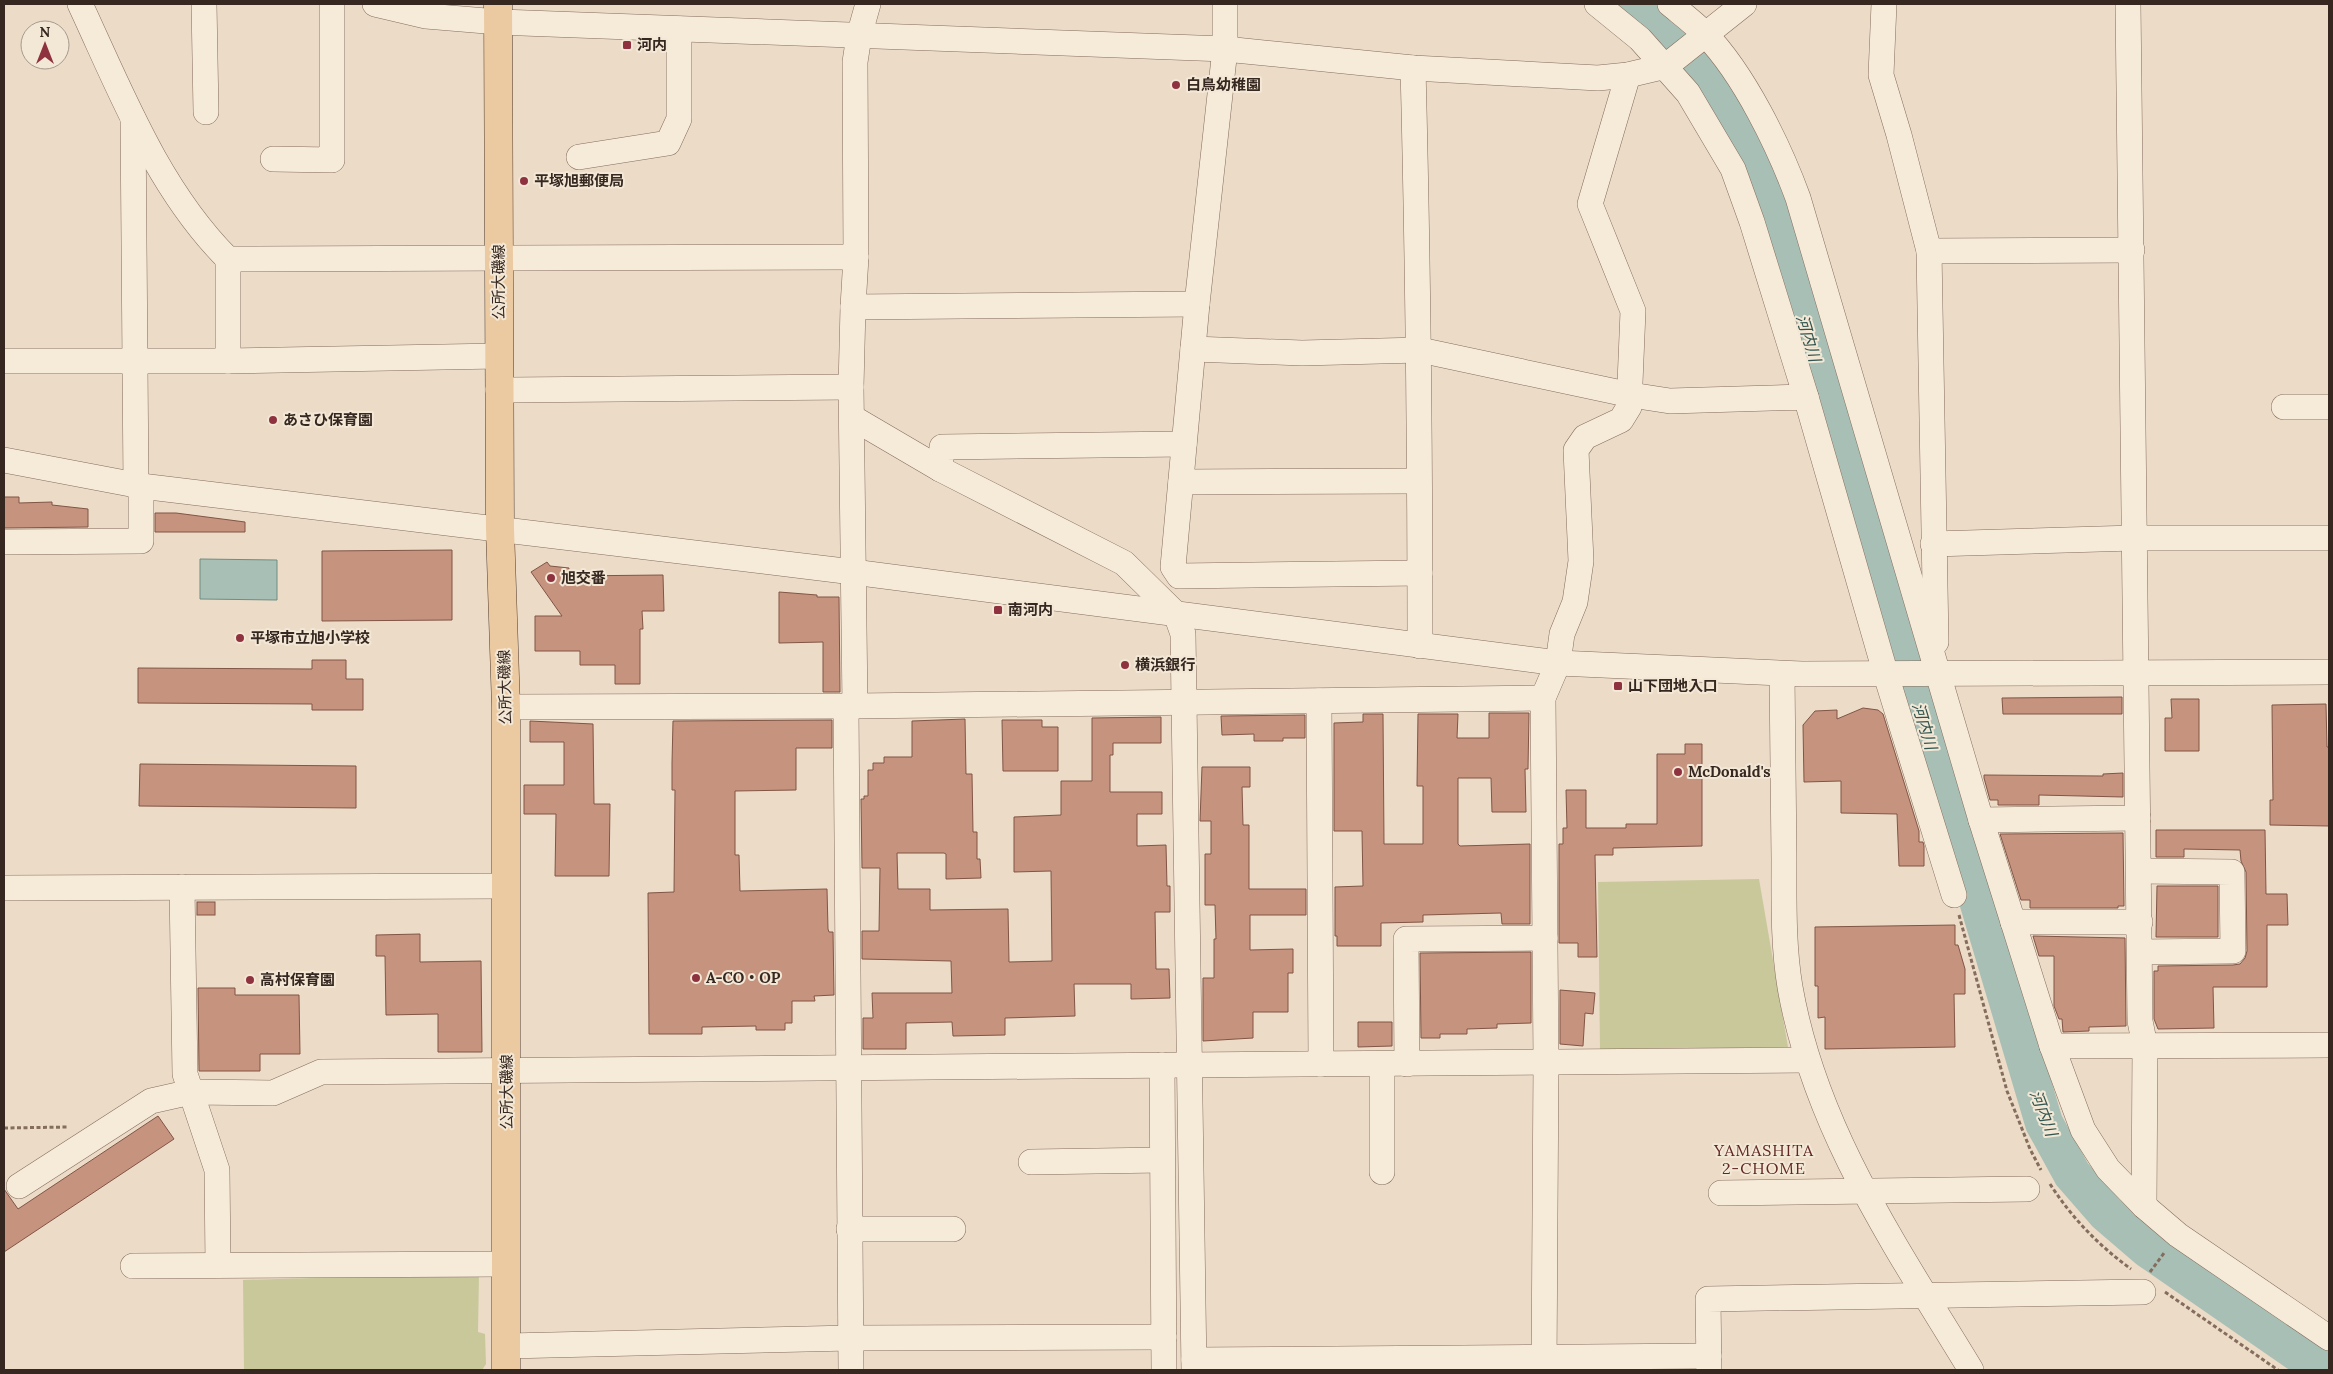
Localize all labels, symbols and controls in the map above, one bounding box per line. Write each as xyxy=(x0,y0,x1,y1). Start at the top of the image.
north arrow xyxy=(20,20,70,70)
text: N xyxy=(40,23,51,41)
place label: 河内 xyxy=(637,35,667,54)
marker: 河内 xyxy=(621,39,633,51)
place label: 白鳥幼稚園 xyxy=(1186,75,1261,94)
marker: 白鳥幼稚園 xyxy=(1170,79,1182,91)
place label: 平塚旭郵便局 xyxy=(534,171,624,190)
marker: 平塚旭郵便局 xyxy=(518,175,530,187)
street label: 公所大磯線 xyxy=(489,244,508,320)
water label: 河内川 xyxy=(1792,312,1826,366)
place label: あさひ保育園 xyxy=(283,410,373,429)
marker: あさひ保育園 xyxy=(267,414,279,426)
place label: 旭交番 xyxy=(561,568,606,587)
marker: 旭交番 xyxy=(545,572,557,584)
place label: 南河内 xyxy=(1008,600,1053,619)
marker: 南河内 xyxy=(992,604,1004,616)
place label: 平塚市立旭小学校 xyxy=(250,628,370,647)
marker: 平塚市立旭小学校 xyxy=(234,632,246,644)
street label: 公所大磯線 xyxy=(494,649,515,725)
place label: 横浜銀行 xyxy=(1135,655,1195,674)
marker: 横浜銀行 xyxy=(1119,659,1131,671)
place label: 山下団地入口 xyxy=(1628,676,1718,695)
marker: 山下団地入口 xyxy=(1612,680,1624,692)
water label: 河内川 xyxy=(1908,700,1942,754)
place label: McDonald's xyxy=(1688,762,1771,781)
marker: McDonald's xyxy=(1672,766,1684,778)
place label: A-CO・OP xyxy=(706,968,781,987)
place label: 高村保育園 xyxy=(260,970,335,989)
marker: A-CO・OP xyxy=(690,972,702,984)
marker: 高村保育園 xyxy=(244,974,256,986)
street label: 公所大磯線 xyxy=(497,1054,516,1130)
water label: 河内川 xyxy=(2026,1087,2063,1141)
district label: YAMASHITA 2-CHOME xyxy=(1713,1140,1814,1178)

